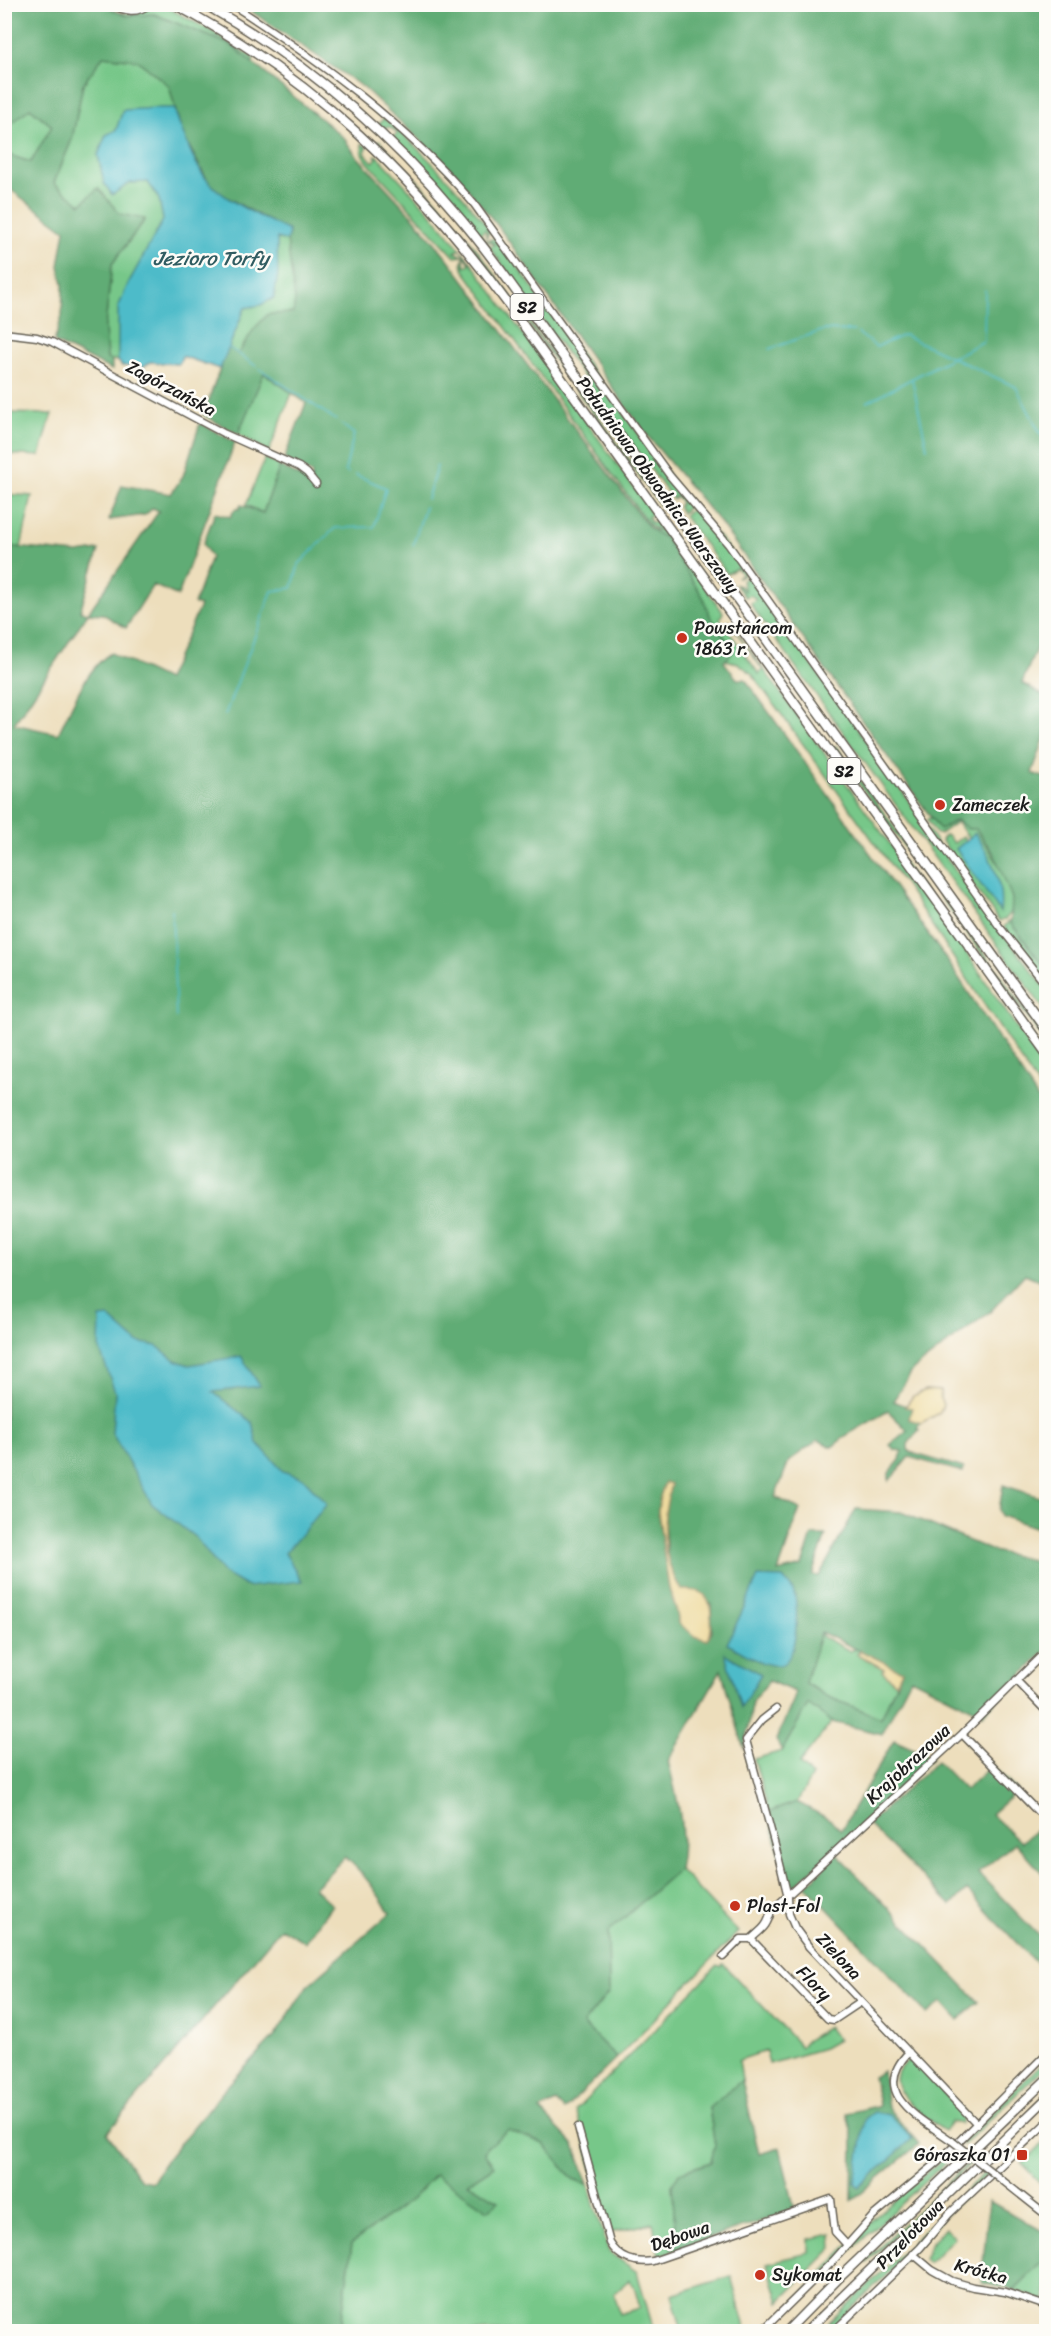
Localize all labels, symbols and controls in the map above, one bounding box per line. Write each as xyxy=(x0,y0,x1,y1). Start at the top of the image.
water label: Jezioro Torfy xyxy=(153,241,271,276)
road number: S2 xyxy=(510,294,544,320)
street label: Zagórzańska xyxy=(120,351,222,425)
street label: Południowa Obwodnica Warszawy xyxy=(568,369,749,601)
place label: Powstańcom 1863 r. xyxy=(694,612,793,665)
marker: Powstańcom 1863 r. xyxy=(675,631,689,645)
road number: S2 xyxy=(828,758,860,784)
place label: Zameczek xyxy=(952,789,1030,821)
marker: Zameczek xyxy=(933,798,947,812)
street label: Krajobrazowa xyxy=(858,1715,959,1812)
place label: Plast-Fol xyxy=(747,1890,821,1922)
marker: Plast-Fol xyxy=(728,1899,742,1913)
street label: Zielona xyxy=(808,1924,870,1988)
street label: Flory xyxy=(788,1957,840,2009)
place label: Góraszka 01 xyxy=(914,2139,1010,2171)
marker: Góraszka 01 xyxy=(1015,2148,1029,2162)
street label: Przelotowa xyxy=(868,2191,952,2277)
street label: Dębowa xyxy=(646,2211,715,2261)
street label: Krótka xyxy=(951,2249,1011,2293)
place label: Sykomat xyxy=(772,2259,842,2291)
marker: Sykomat xyxy=(753,2268,767,2282)

